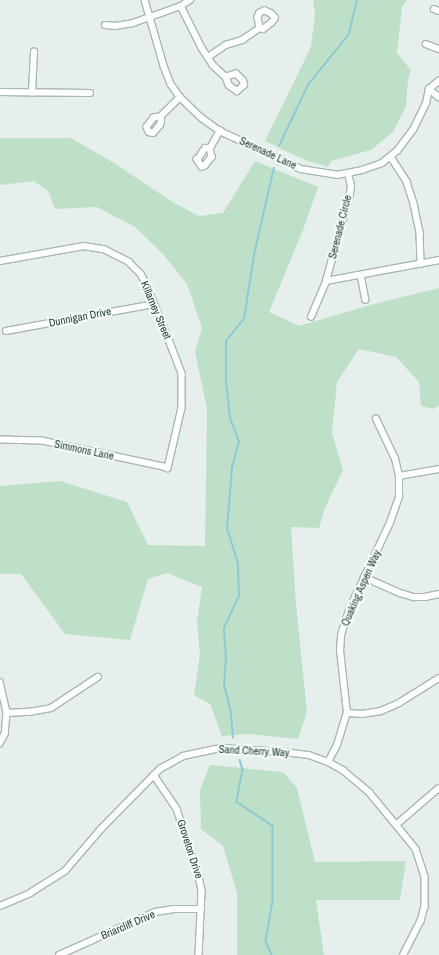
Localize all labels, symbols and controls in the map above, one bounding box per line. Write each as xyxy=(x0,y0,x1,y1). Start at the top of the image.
street label: Serenade Lane xyxy=(237,134,299,172)
street label: Serenade Circle xyxy=(326,194,354,260)
street label: Killarney Street xyxy=(138,279,174,341)
street label: Dunnigan Drive xyxy=(48,304,112,330)
street label: Simmons Lane xyxy=(53,437,115,463)
street label: Quaking Aspen Way xyxy=(338,548,384,628)
street label: Sand Cherry Way xyxy=(218,743,290,759)
street label: Groveton Drive xyxy=(174,818,206,880)
street label: Briarcliff Drive xyxy=(99,908,157,942)

